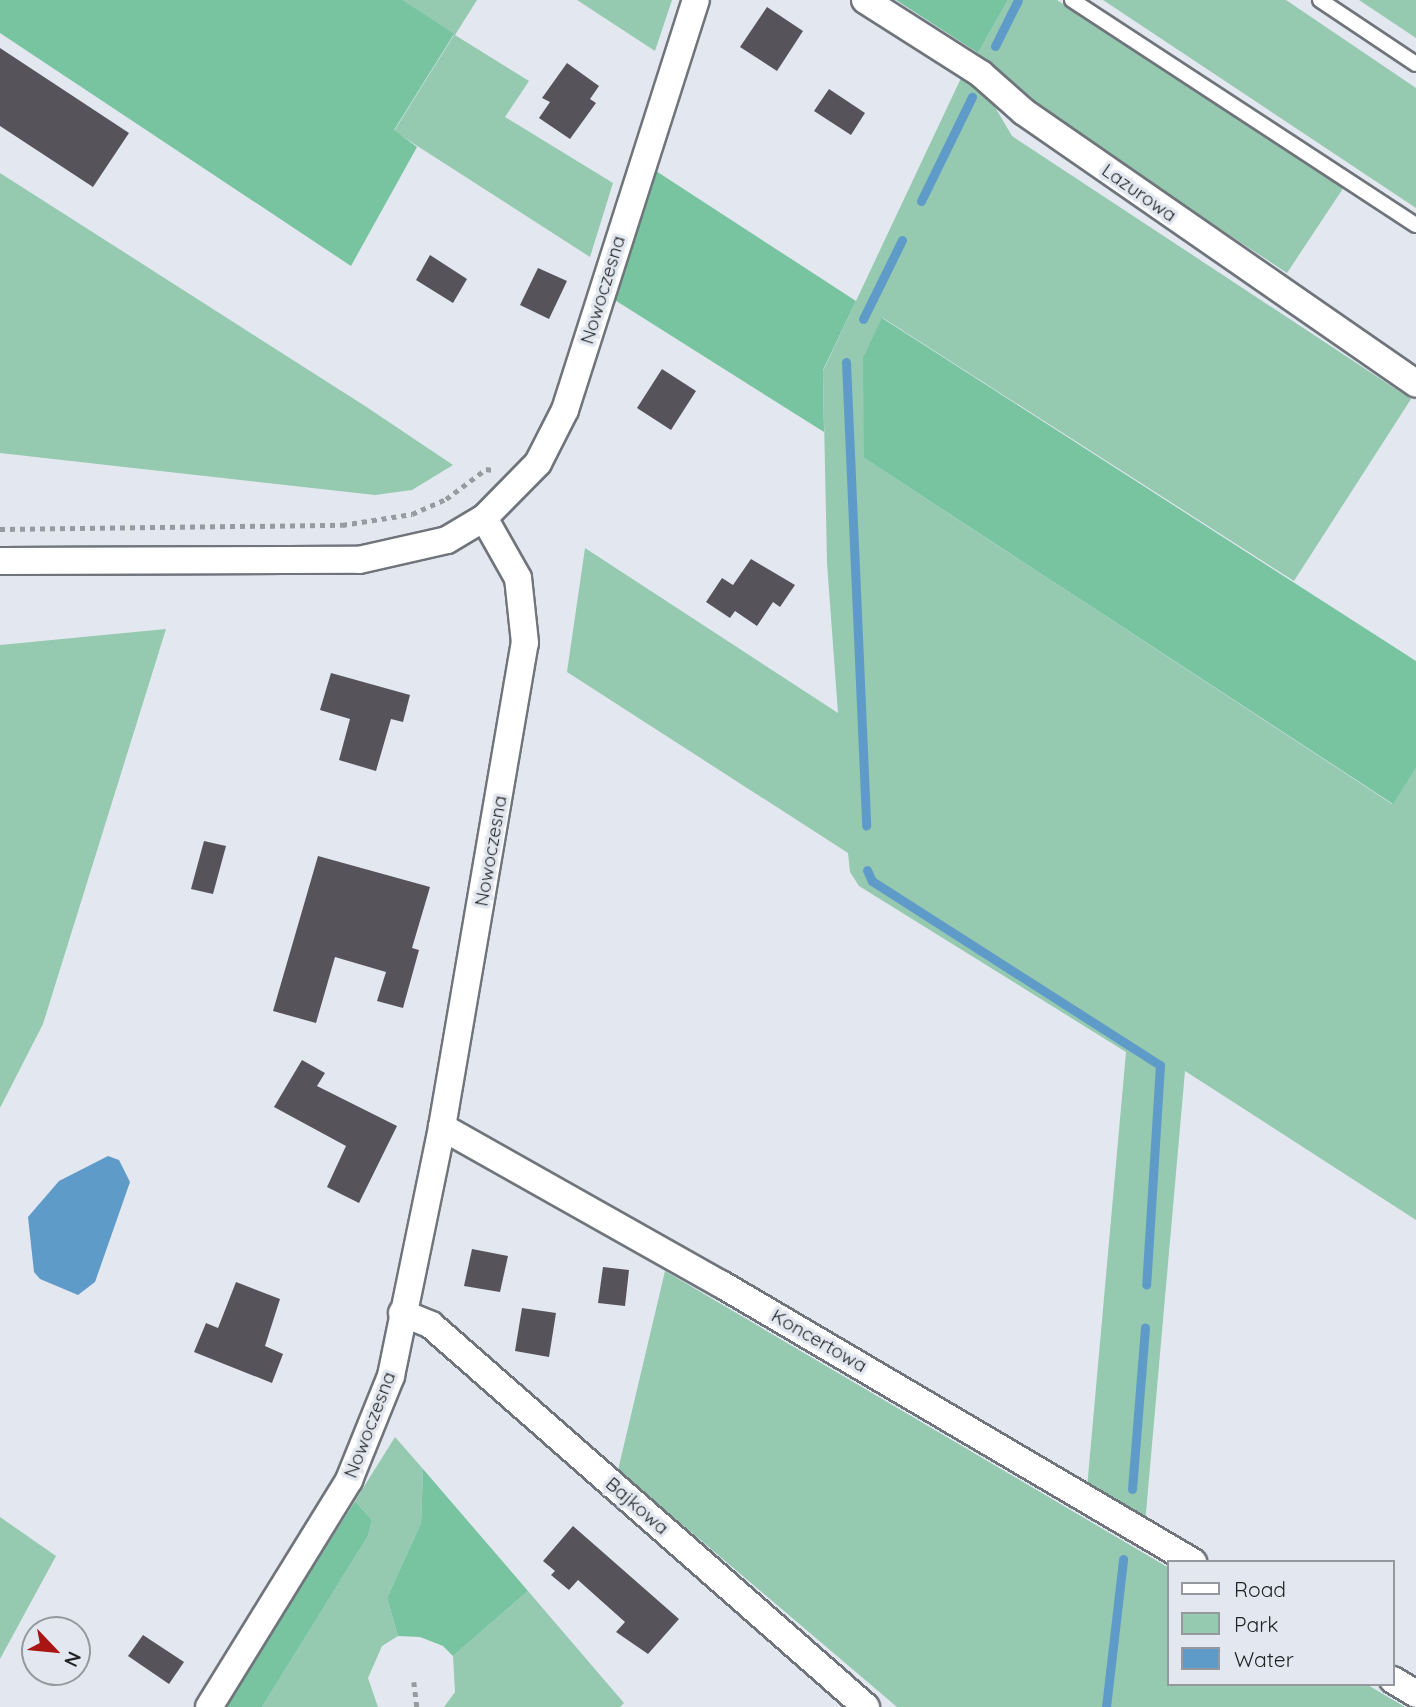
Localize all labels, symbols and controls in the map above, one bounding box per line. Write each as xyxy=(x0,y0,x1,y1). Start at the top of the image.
street label: Lazurowa xyxy=(1097,159,1181,227)
street label: Nowoczesna xyxy=(576,233,630,347)
street label: Nowoczesna xyxy=(470,794,512,908)
street label: Koncertowa xyxy=(767,1305,871,1377)
street label: Nowoczesna xyxy=(339,1369,401,1481)
street label: Bajkowa xyxy=(601,1472,673,1540)
legend xyxy=(1168,1560,1395,1686)
text: Road xyxy=(1234,1576,1286,1602)
text: Park xyxy=(1234,1611,1278,1637)
north arrow xyxy=(21,1616,91,1686)
text: Water xyxy=(1234,1646,1294,1672)
text: N xyxy=(59,1648,87,1671)

